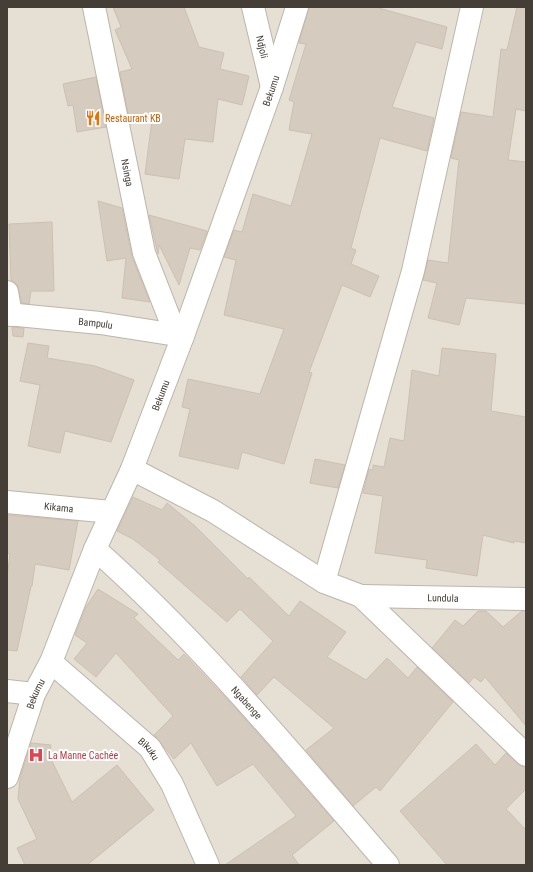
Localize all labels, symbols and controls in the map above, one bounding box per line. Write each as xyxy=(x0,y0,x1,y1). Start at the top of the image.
street label: Ndjoli xyxy=(254,34,270,59)
street label: Bekumu xyxy=(260,74,281,107)
restaurant icon: Restaurant KB xyxy=(84,109,102,127)
place label: Restaurant KB xyxy=(105,113,161,124)
street label: Nsinga xyxy=(120,158,136,187)
street label: Bampulu xyxy=(78,315,114,330)
street label: Bekumu xyxy=(149,378,171,412)
street label: Kikama xyxy=(44,500,74,514)
street label: Lundula xyxy=(427,592,459,603)
street label: Bekumu xyxy=(24,677,47,710)
street label: Ngabenge xyxy=(229,684,265,721)
street label: Bikuku xyxy=(136,735,162,762)
hospital icon: La Manne Cachée xyxy=(27,746,45,764)
place label: La Manne Cachée xyxy=(48,750,118,761)

